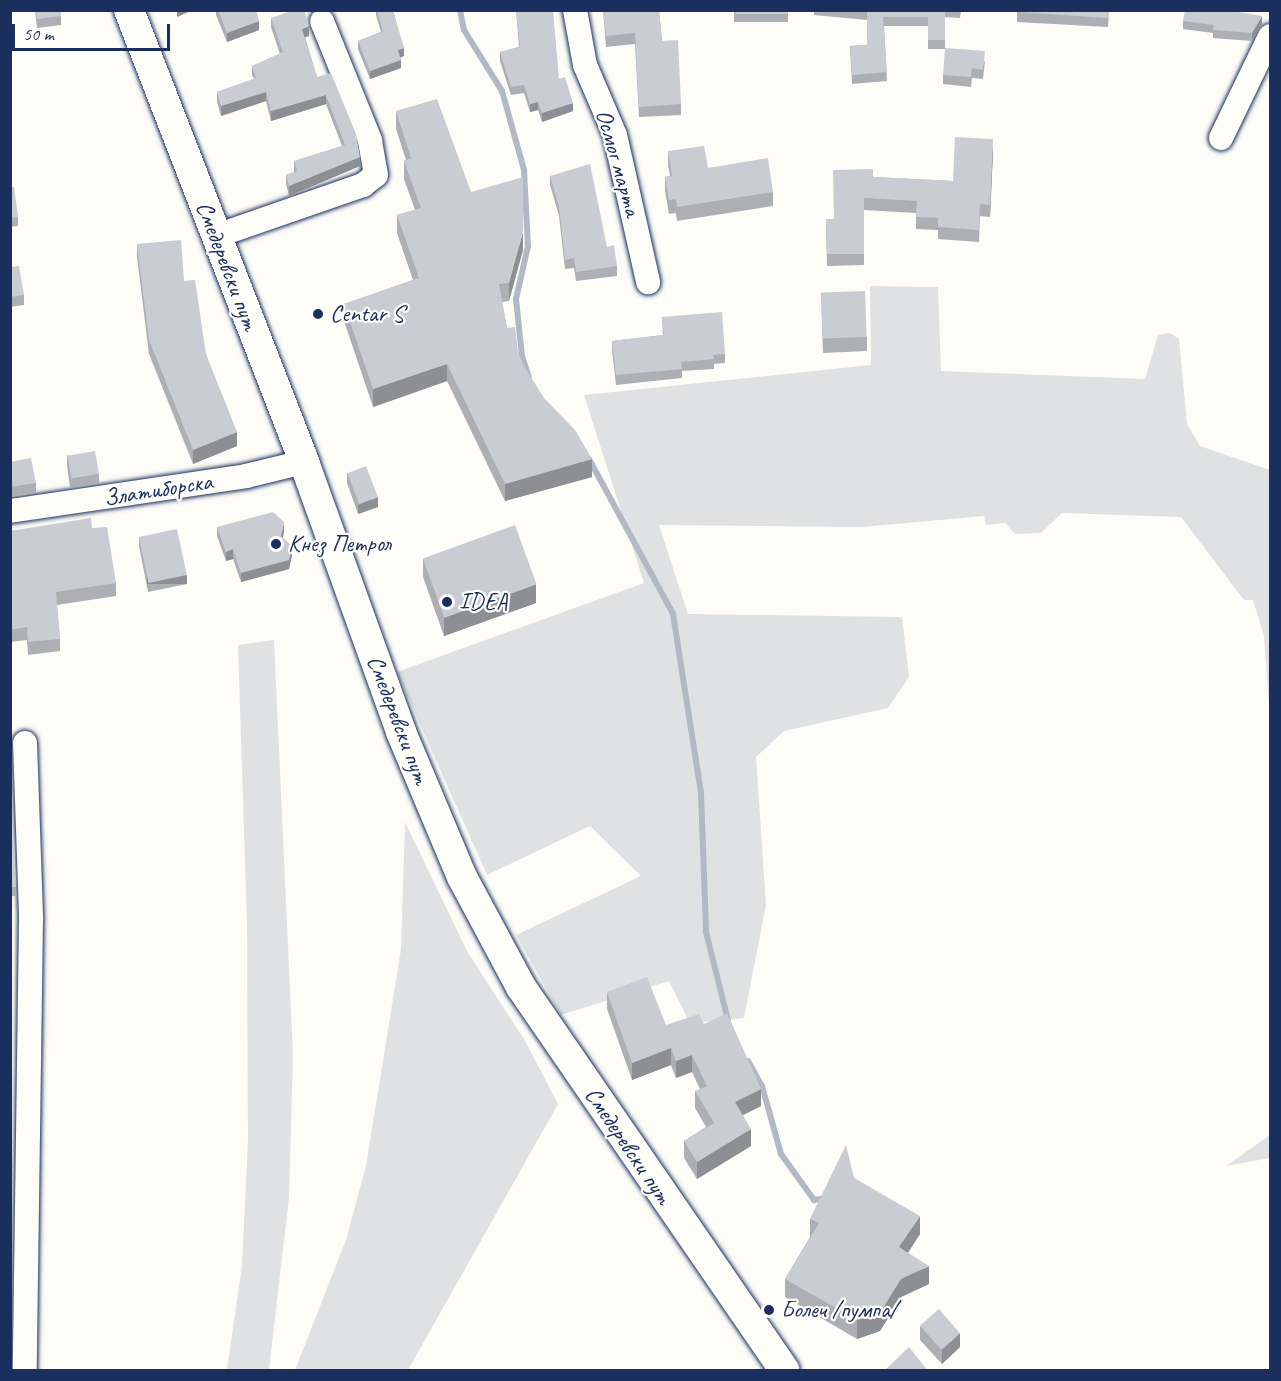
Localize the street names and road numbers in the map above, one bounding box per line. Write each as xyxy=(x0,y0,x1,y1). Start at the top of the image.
street label: Осмог марта xyxy=(589,106,647,220)
street label: Смедеревски пут xyxy=(189,198,265,334)
street label: Златиборска xyxy=(102,467,214,513)
street label: Смедеревски пут xyxy=(360,652,436,788)
street label: Смедеревски пут xyxy=(578,1082,678,1210)

